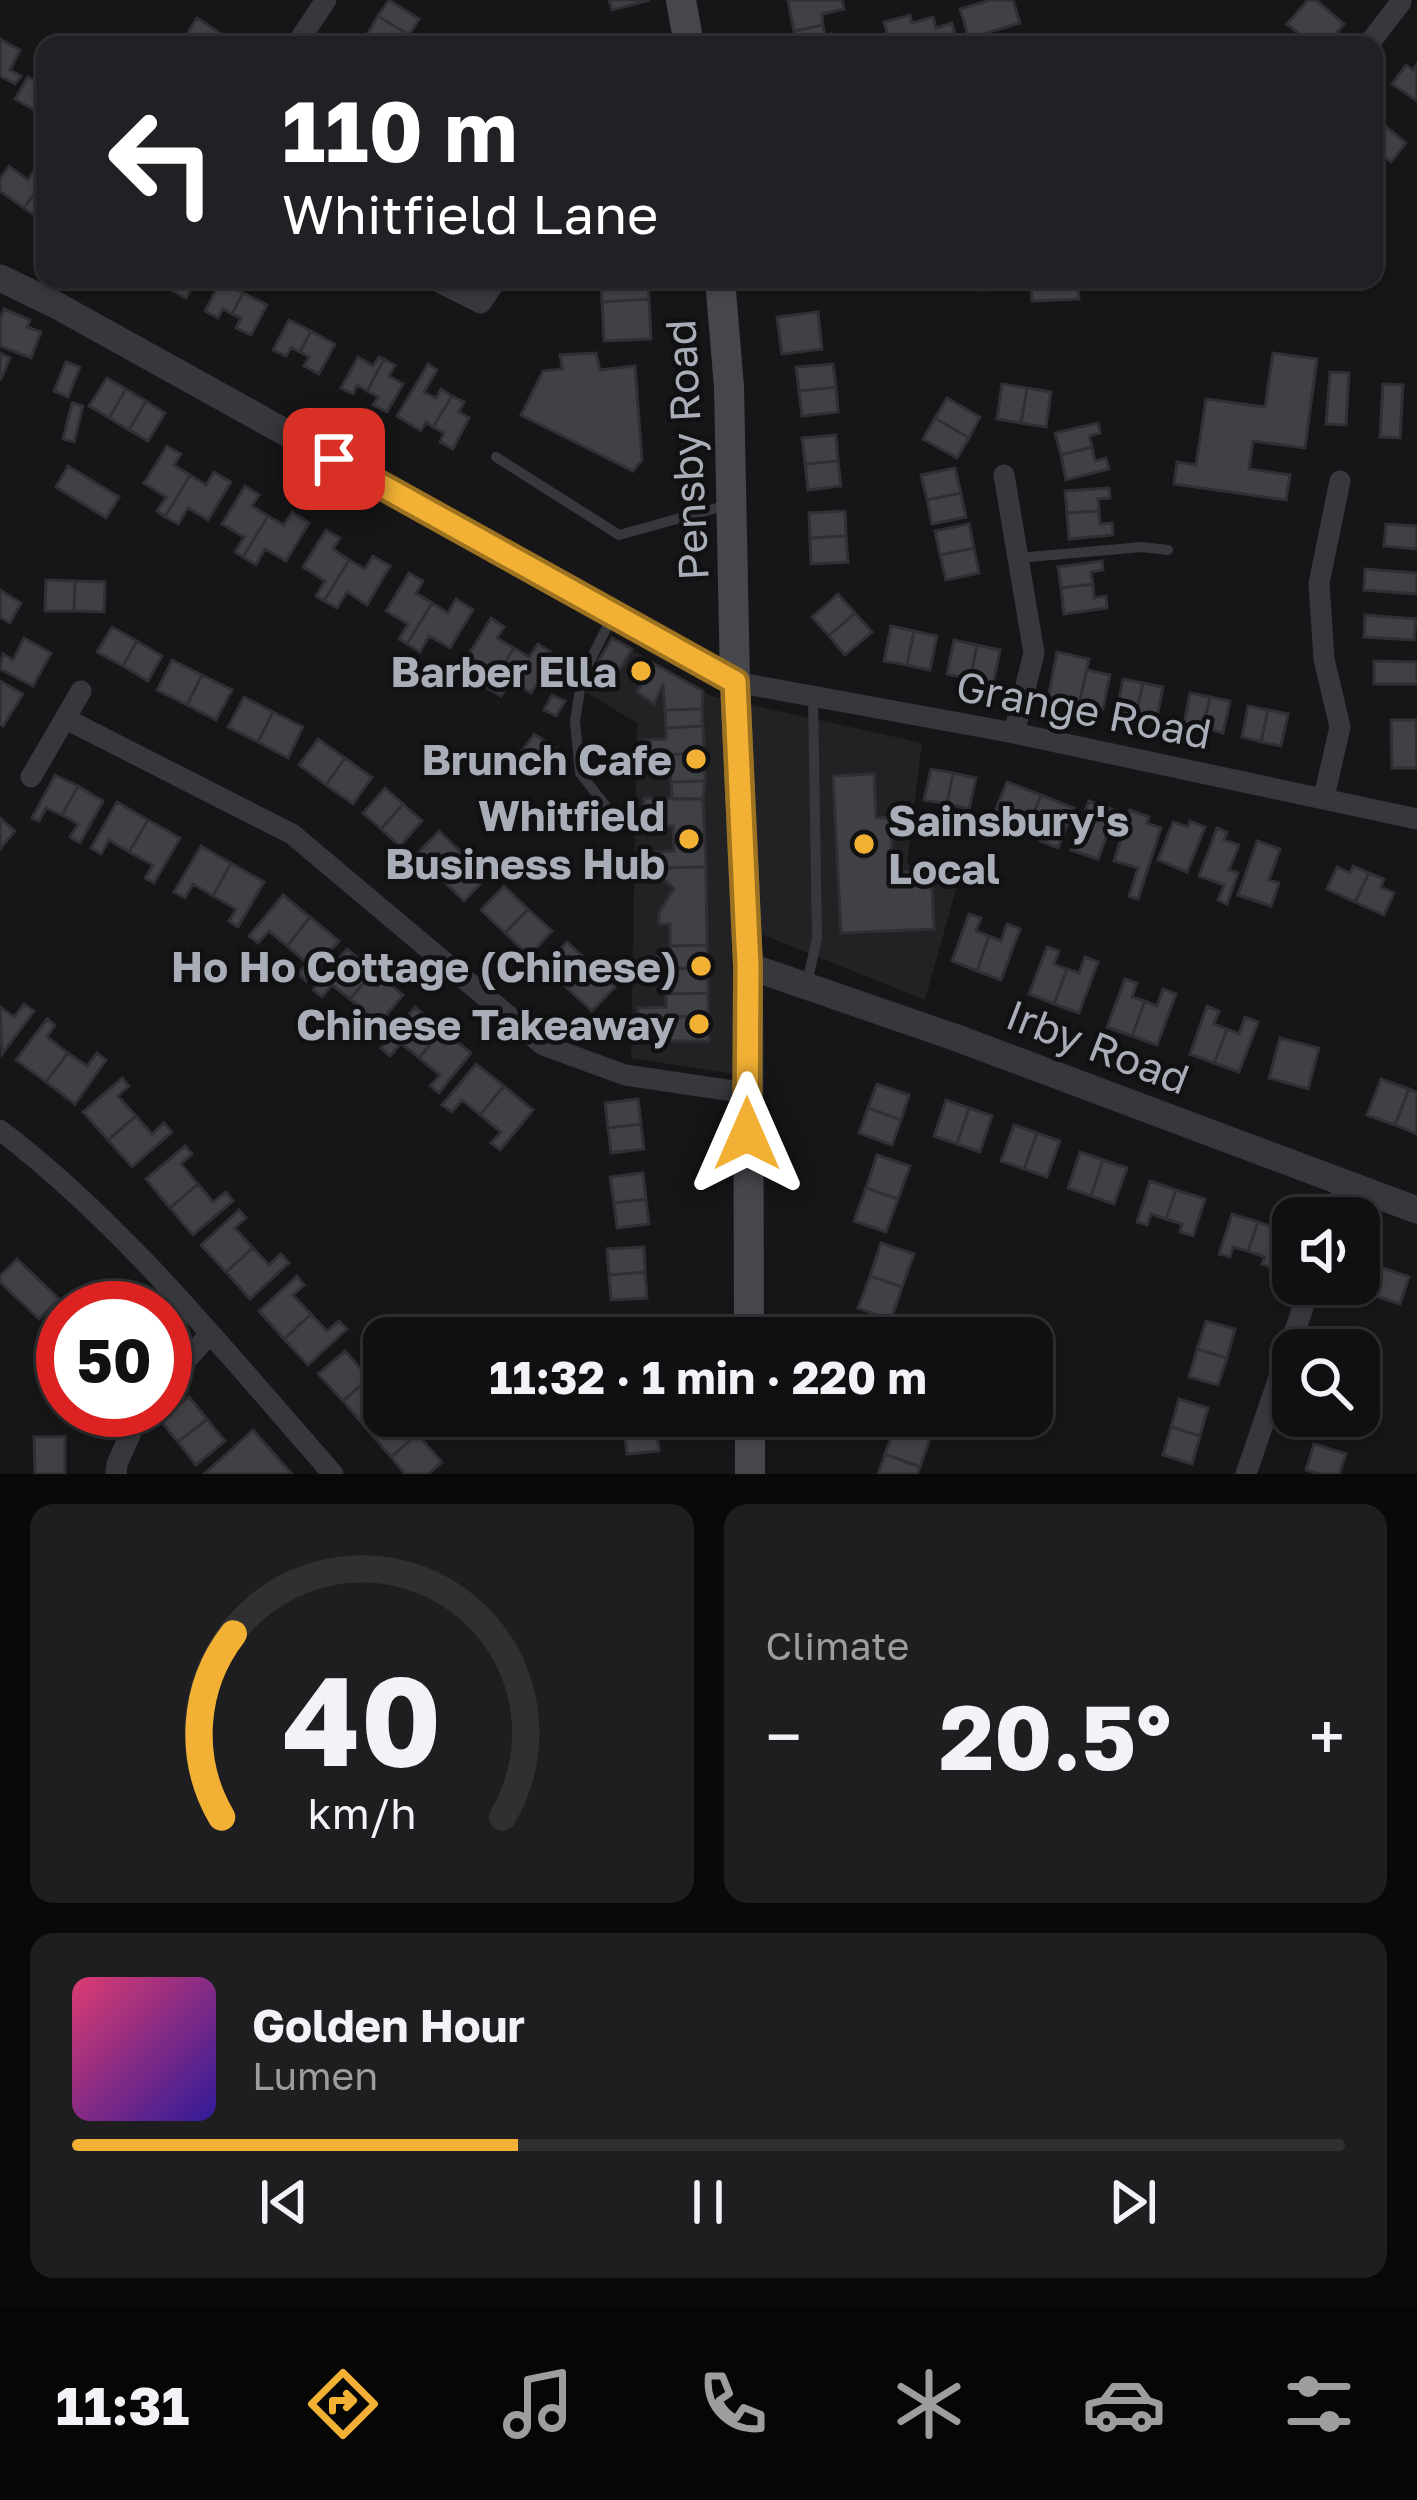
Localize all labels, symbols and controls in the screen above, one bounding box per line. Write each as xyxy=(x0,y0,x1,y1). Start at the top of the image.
text: 110 m xyxy=(282,80,518,180)
icon: left xyxy=(84,84,240,240)
text: Whitfield Lane xyxy=(282,181,658,246)
street label: Pensby Road xyxy=(654,318,718,582)
pin xyxy=(283,408,385,510)
icon: arrive xyxy=(301,426,367,492)
place label: Barber Ella xyxy=(390,646,617,696)
marker: Barber Ella xyxy=(628,658,654,684)
street label: Grange Road xyxy=(952,660,1216,758)
place label: Brunch Cafe xyxy=(421,734,672,784)
marker: Brunch Cafe xyxy=(683,746,709,772)
place label: Whitfield Business Hub xyxy=(385,790,665,888)
place label: Sainsbury's Local xyxy=(888,795,1129,893)
marker: Whitfield Business Hub xyxy=(676,826,702,852)
marker: Sainsbury's Local xyxy=(851,831,877,857)
place label: Ho Ho Cottage (Chinese) xyxy=(171,941,677,991)
marker: Ho Ho Cottage (Chinese) xyxy=(688,953,714,979)
street label: Irby Road xyxy=(1000,988,1196,1104)
place label: Chinese Takeaway xyxy=(296,999,675,1049)
marker: Chinese Takeaway xyxy=(686,1011,712,1037)
position arrow xyxy=(684,1071,810,1197)
map controls xyxy=(1272,1197,1380,1437)
button: sound xyxy=(1272,1197,1380,1305)
speed limit sign: 50 xyxy=(36,1281,192,1437)
button: search xyxy=(1272,1329,1380,1437)
text: 11:32 · 1 min · 220 m xyxy=(489,1350,927,1404)
text: Climate xyxy=(766,1622,909,1669)
text: 40 xyxy=(282,1644,441,1793)
text: 20.5° xyxy=(939,1682,1171,1790)
text: − xyxy=(766,1696,802,1776)
text: + xyxy=(1309,1696,1345,1776)
text: km/h xyxy=(307,1786,416,1837)
text: Golden Hour xyxy=(252,1998,525,2052)
text: Lumen xyxy=(252,2052,378,2099)
icon: previous xyxy=(251,2169,317,2235)
icon: pause xyxy=(675,2169,741,2235)
icon: next xyxy=(1100,2169,1166,2235)
icon: directions xyxy=(301,2362,385,2446)
icon: music xyxy=(496,2362,580,2446)
icon: phone xyxy=(691,2362,775,2446)
icon: climate xyxy=(887,2362,971,2446)
icon: car xyxy=(1082,2362,1166,2446)
icon: filters xyxy=(1277,2362,1361,2446)
text: 11:31 xyxy=(56,2372,189,2437)

